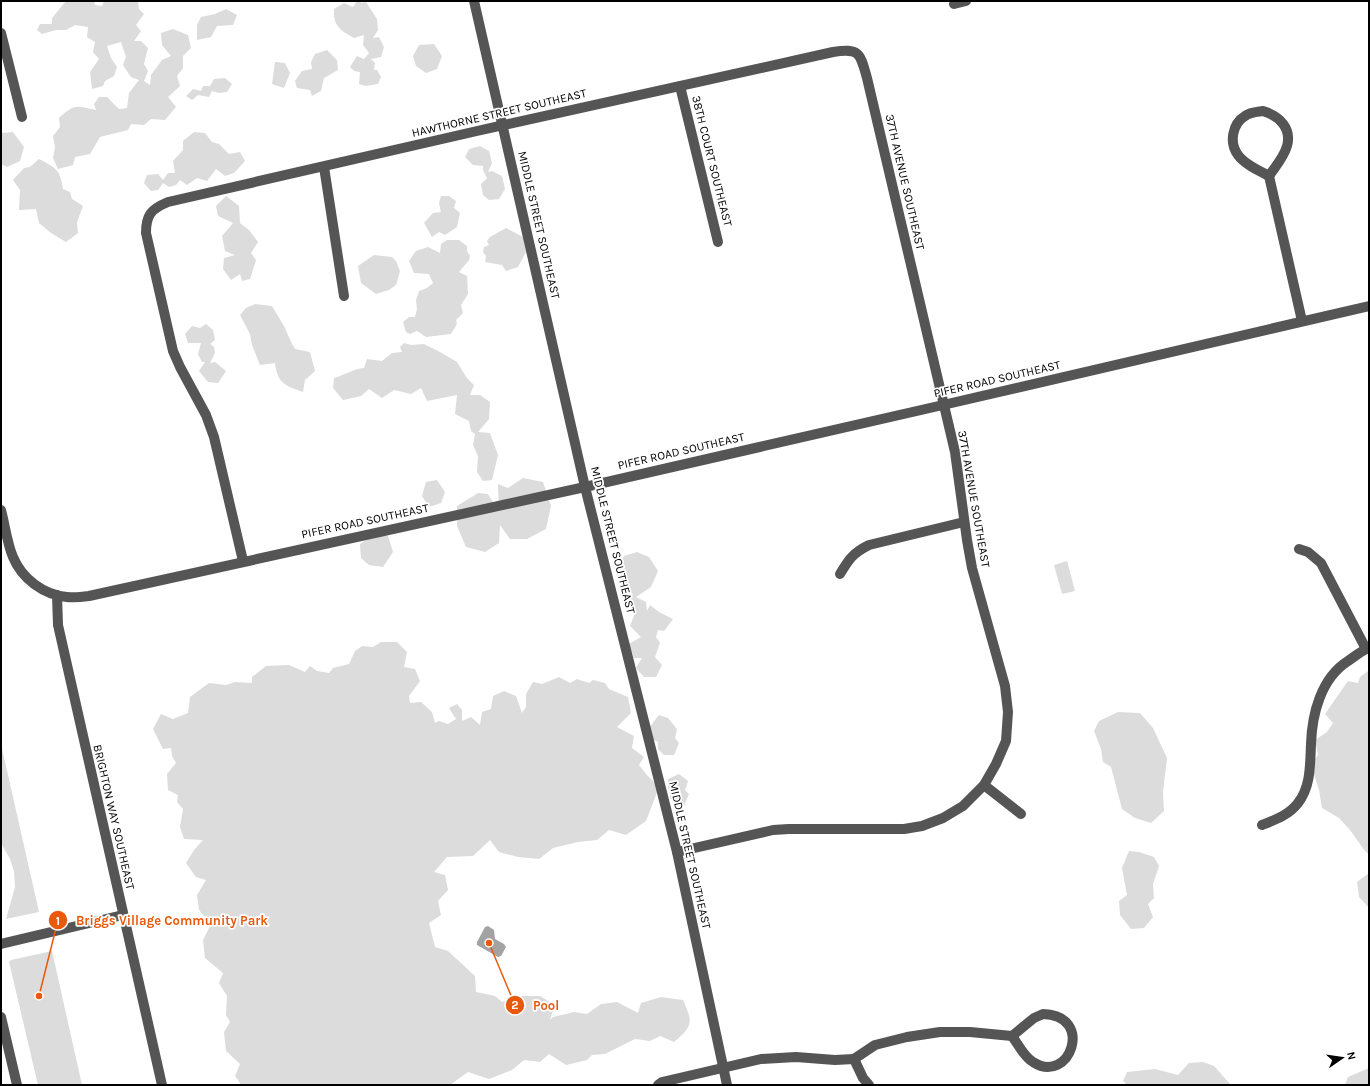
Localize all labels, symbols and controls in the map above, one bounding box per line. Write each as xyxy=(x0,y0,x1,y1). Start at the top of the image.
street label: HAWTHORNE STREET SOUTHEAST xyxy=(410,86,588,140)
street label: 38TH COURT SOUTHEAST xyxy=(689,94,735,228)
street label: 37TH AVENUE SOUTHEAST xyxy=(883,113,927,251)
street label: MIDDLE STREET SOUTHEAST xyxy=(515,150,563,300)
street label: PIFER ROAD SOUTHEAST xyxy=(932,358,1062,400)
street label: 37TH AVENUE SOUTHEAST xyxy=(955,429,993,569)
street label: PIFER ROAD SOUTHEAST xyxy=(616,430,746,472)
street label: MIDDLE STREET SOUTHEAST xyxy=(588,465,638,615)
street label: PIFER ROAD SOUTHEAST xyxy=(300,501,430,541)
street label: BRIGHTON WAY SOUTHEAST xyxy=(90,743,138,891)
street label: MIDDLE STREET SOUTHEAST xyxy=(666,780,714,930)
callout: Briggs Village Community Park xyxy=(48,908,276,933)
text: Briggs Village Community Park xyxy=(76,913,268,928)
text: 1 xyxy=(56,914,60,928)
callout: Pool xyxy=(505,993,567,1018)
text: 2 xyxy=(511,998,519,1012)
text: Pool xyxy=(533,998,559,1013)
north arrow xyxy=(1322,1038,1362,1078)
text: N xyxy=(1344,1051,1358,1061)

